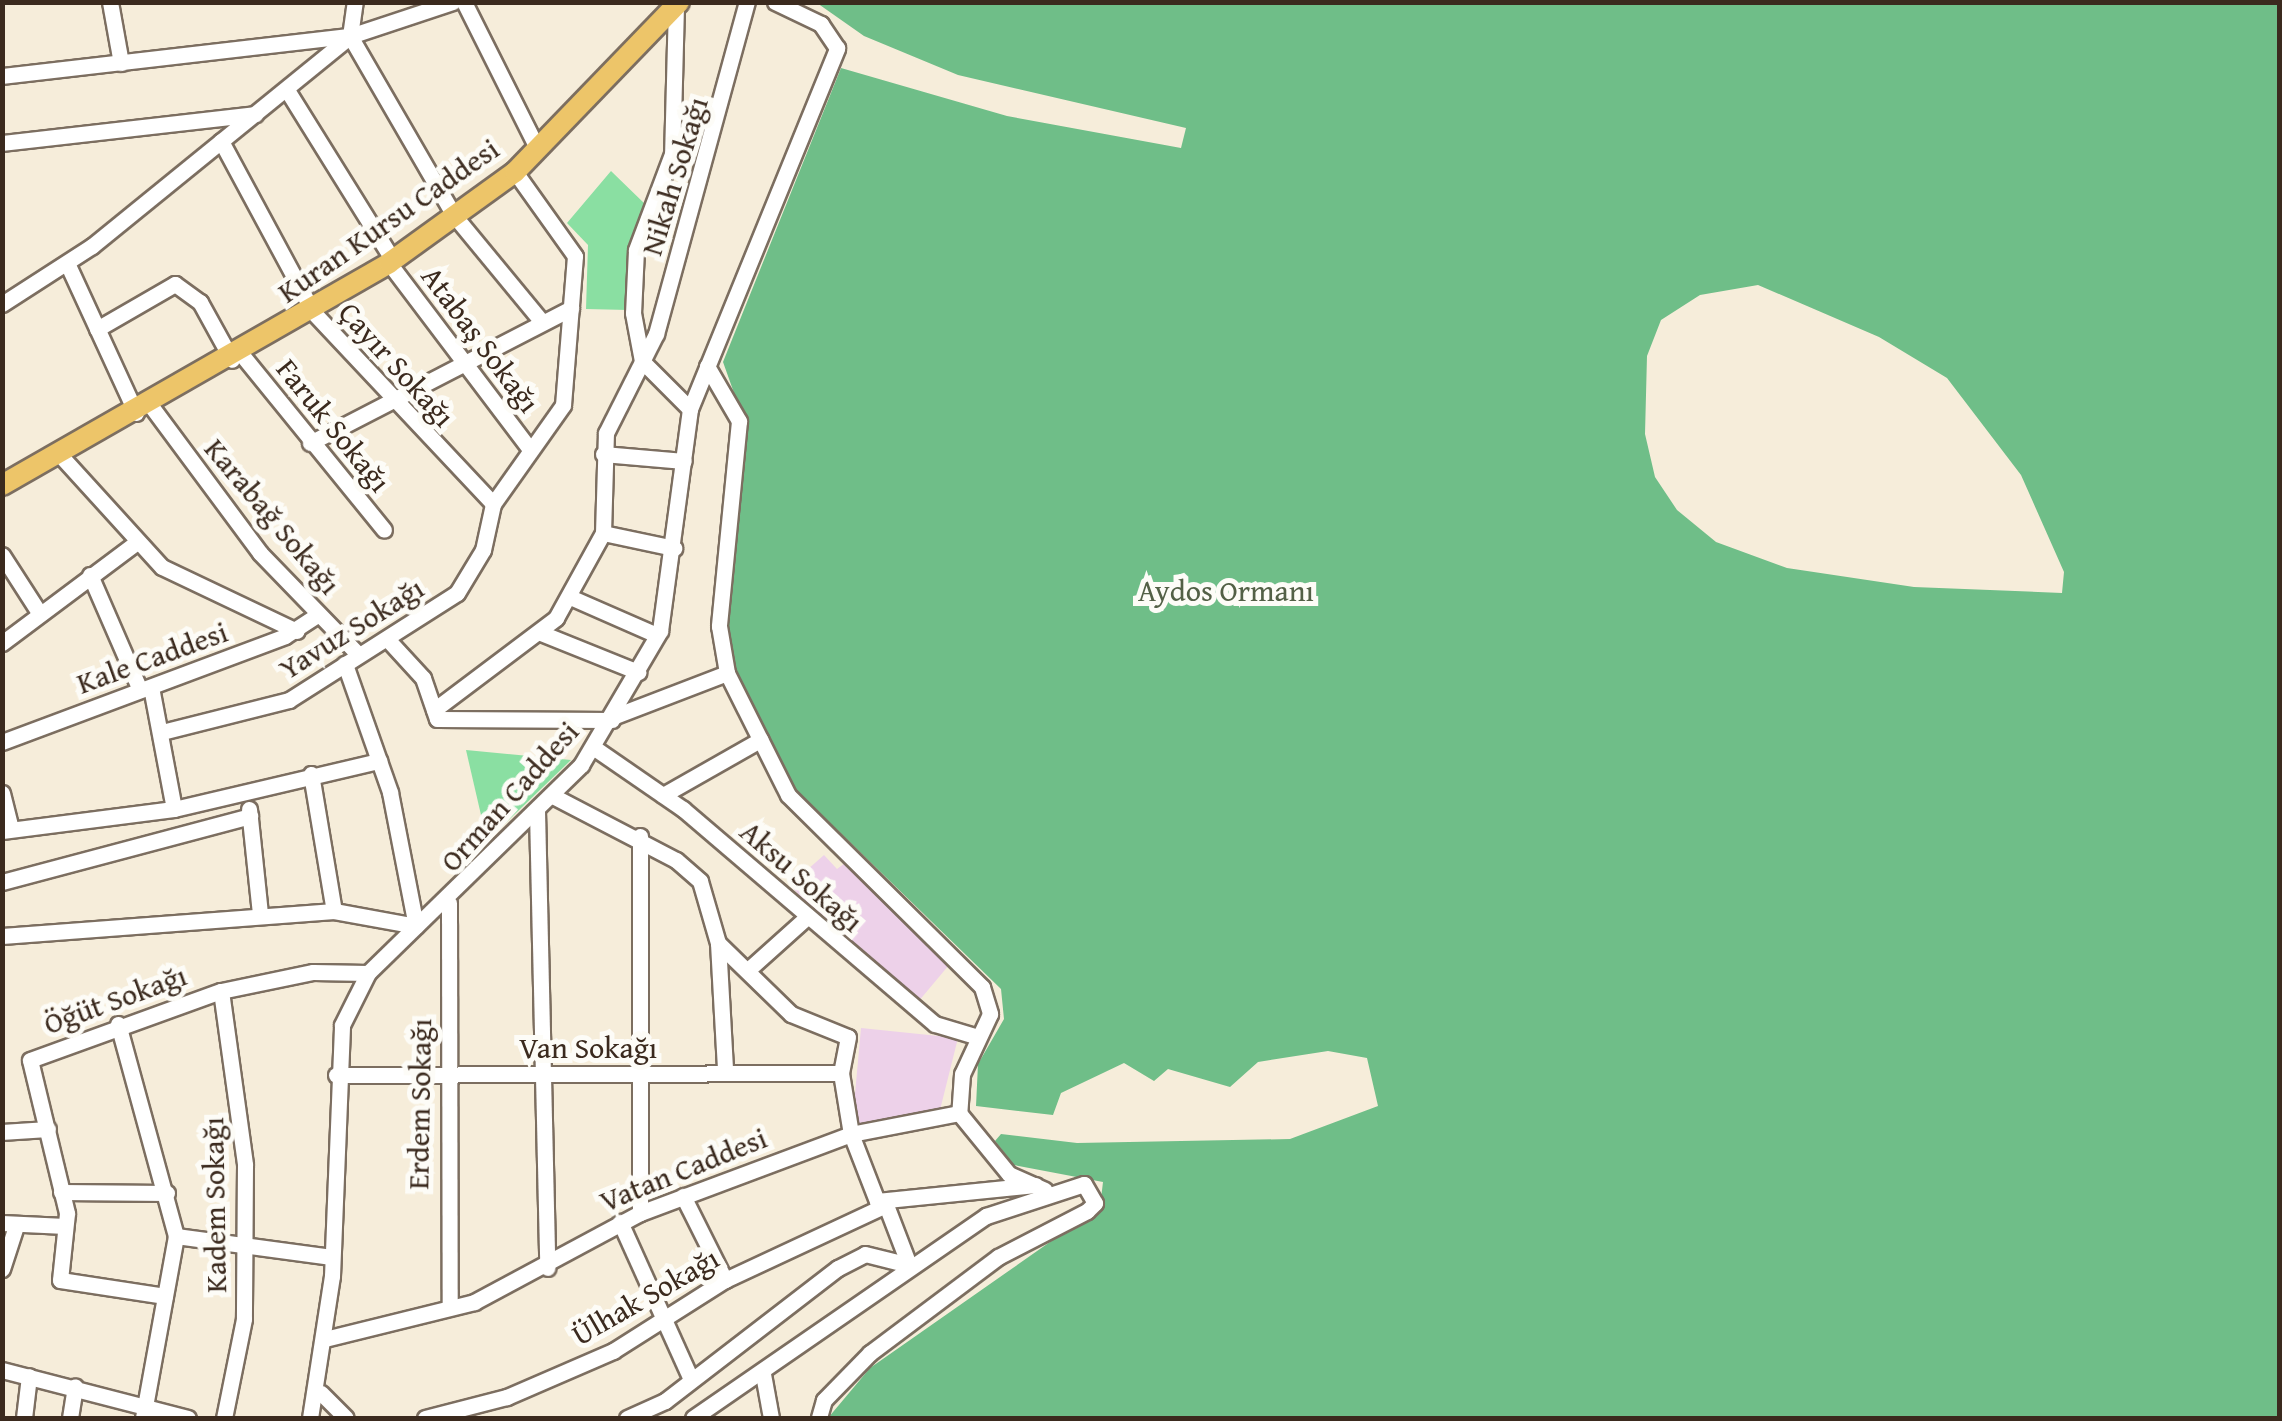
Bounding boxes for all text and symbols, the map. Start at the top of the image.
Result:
street label: Nikah Sokağı [633,93,715,259]
street label: Kuran Kursu Caddesi [270,130,506,310]
street label: Atabaş Sokağı [414,259,548,419]
street label: Çayır Sokağı [332,294,462,434]
street label: Faruk Sokağı [269,351,399,499]
street label: Karabağ Sokağı [197,431,349,601]
street label: Yavuz Sokağı [272,569,430,687]
park label: Aydos Ormanı [1138,572,1314,608]
street label: Kale Caddesi [72,613,232,701]
street label: Orman Caddesi [432,713,586,879]
street label: Aksu Sokağı [733,813,871,939]
street label: Öğüt Sokağı [39,957,191,1041]
street label: Erdem Sokağı [400,1018,438,1190]
street label: Van Sokağı [519,1029,657,1065]
street label: Kadem Sokağı [194,1117,234,1293]
street label: Vatan Caddesi [594,1119,772,1219]
street label: Ülhak Sokağı [565,1239,725,1353]

